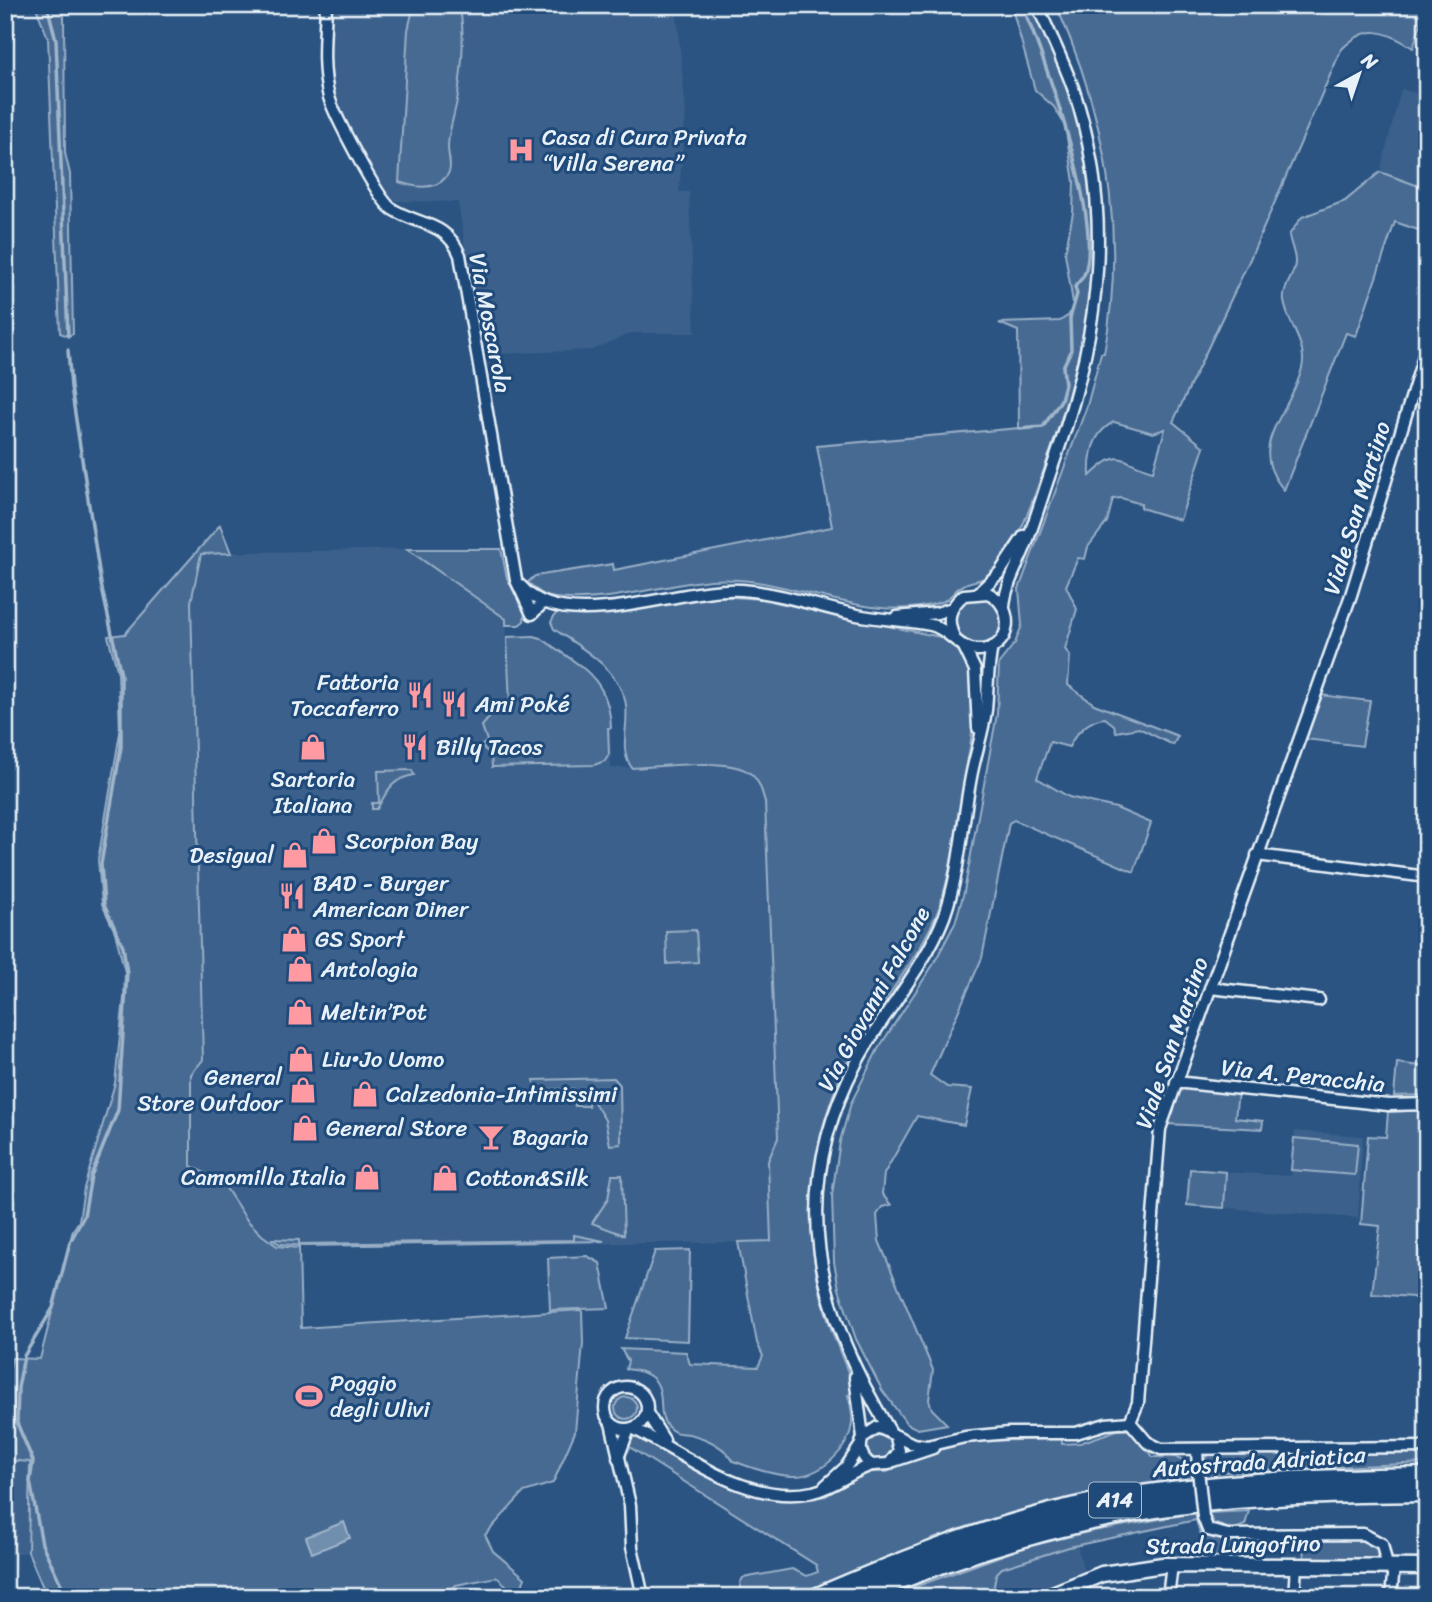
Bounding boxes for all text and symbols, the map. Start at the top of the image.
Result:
north arrow [1324,38,1394,108]
text: N [1353,44,1386,79]
place label: Casa di Cura Privata “Villa Serena” [542,117,747,184]
hospital icon: Casa di Cura Privata “Villa Serena” [506,135,536,165]
street label: Via Moscarola [456,250,524,397]
street label: Viale San Martino [1311,416,1403,600]
place label: Fattoria Toccaferro [290,662,399,729]
restaurant icon: Fattoria Toccaferro [405,680,435,710]
place label: Ami Poké [474,684,570,725]
restaurant icon: Ami Poké [439,689,469,719]
place label: Billy Tacos [436,727,543,768]
shop icon: Sartoria Italiana [298,732,328,762]
restaurant icon: Billy Tacos [400,732,430,762]
place label: Sartoria Italiana [271,759,355,826]
place label: Scorpion Bay [345,821,478,862]
shop icon: Scorpion Bay [309,826,339,856]
place label: Desigual [189,835,274,876]
shop icon: Desigual [280,840,310,870]
place label: BAD - Burger American Diner [312,863,470,930]
restaurant icon: BAD - Burger American Diner [277,881,307,911]
street label: Via Giovanni Falcone [806,899,942,1099]
place label: GS Sport [315,919,406,960]
shop icon: GS Sport [279,924,309,954]
place label: Antologia [320,949,418,990]
street label: Viale San Martino [1123,951,1221,1135]
shop icon: Antologia [285,954,315,984]
place label: Meltin’Pot [321,992,427,1033]
shop icon: Meltin’Pot [285,997,315,1027]
place label: Liu•Jo Uomo [322,1039,444,1080]
shop icon: Liu•Jo Uomo [286,1044,316,1074]
street label: Via A. Peracchia [1219,1047,1387,1105]
place label: General Store Outdoor [137,1057,284,1124]
place label: Calzedonia-Intimissimi [386,1074,618,1115]
shop icon: General Store Outdoor [288,1075,318,1105]
shop icon: Calzedonia-Intimissimi [350,1079,380,1109]
place label: General Store [326,1108,467,1149]
shop icon: General Store [290,1113,320,1143]
place label: Bagaria [512,1117,589,1158]
bar icon: Bagaria [476,1122,506,1152]
place label: Camomilla Italia [181,1157,346,1198]
place label: Cotton&Silk [466,1158,589,1199]
shop icon: Camomilla Italia [352,1162,382,1192]
shop icon: Cotton&Silk [430,1163,460,1193]
place label: Poggio degli Ulivi [330,1363,430,1430]
sports icon: Poggio degli Ulivi [294,1381,324,1411]
street label: Autostrada Adriatica [1150,1434,1367,1490]
road number: A14 [1089,1482,1141,1518]
street label: Strada Lungofino [1145,1523,1321,1567]

